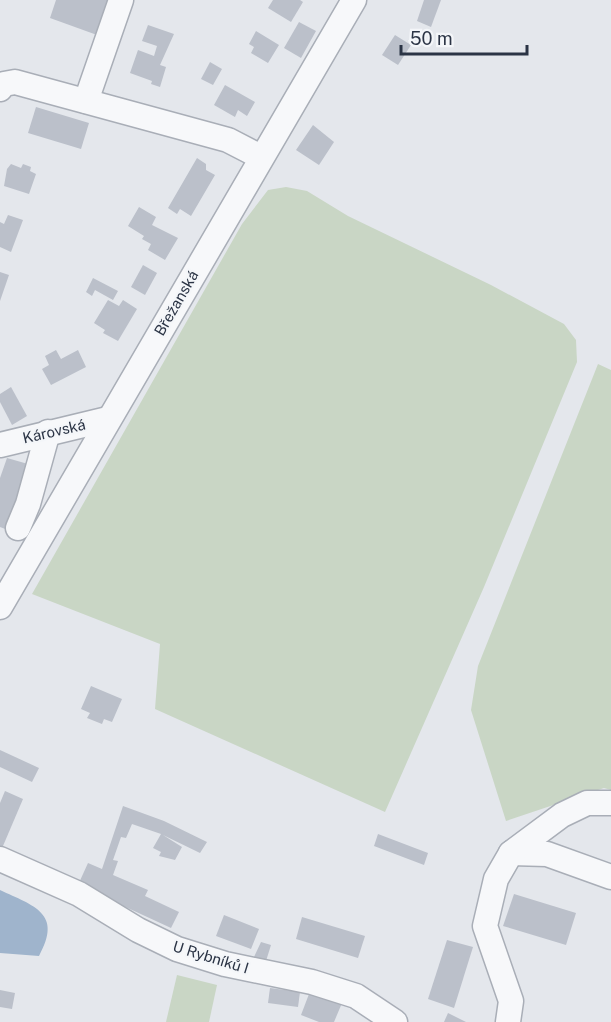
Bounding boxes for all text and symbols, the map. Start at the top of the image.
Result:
scale bar [401,18,527,56]
text: 50 m [410,28,453,49]
street label: Břežanská [151,267,201,339]
street label: Károvská [21,416,87,446]
street label: U Rybníků I [171,937,251,977]

